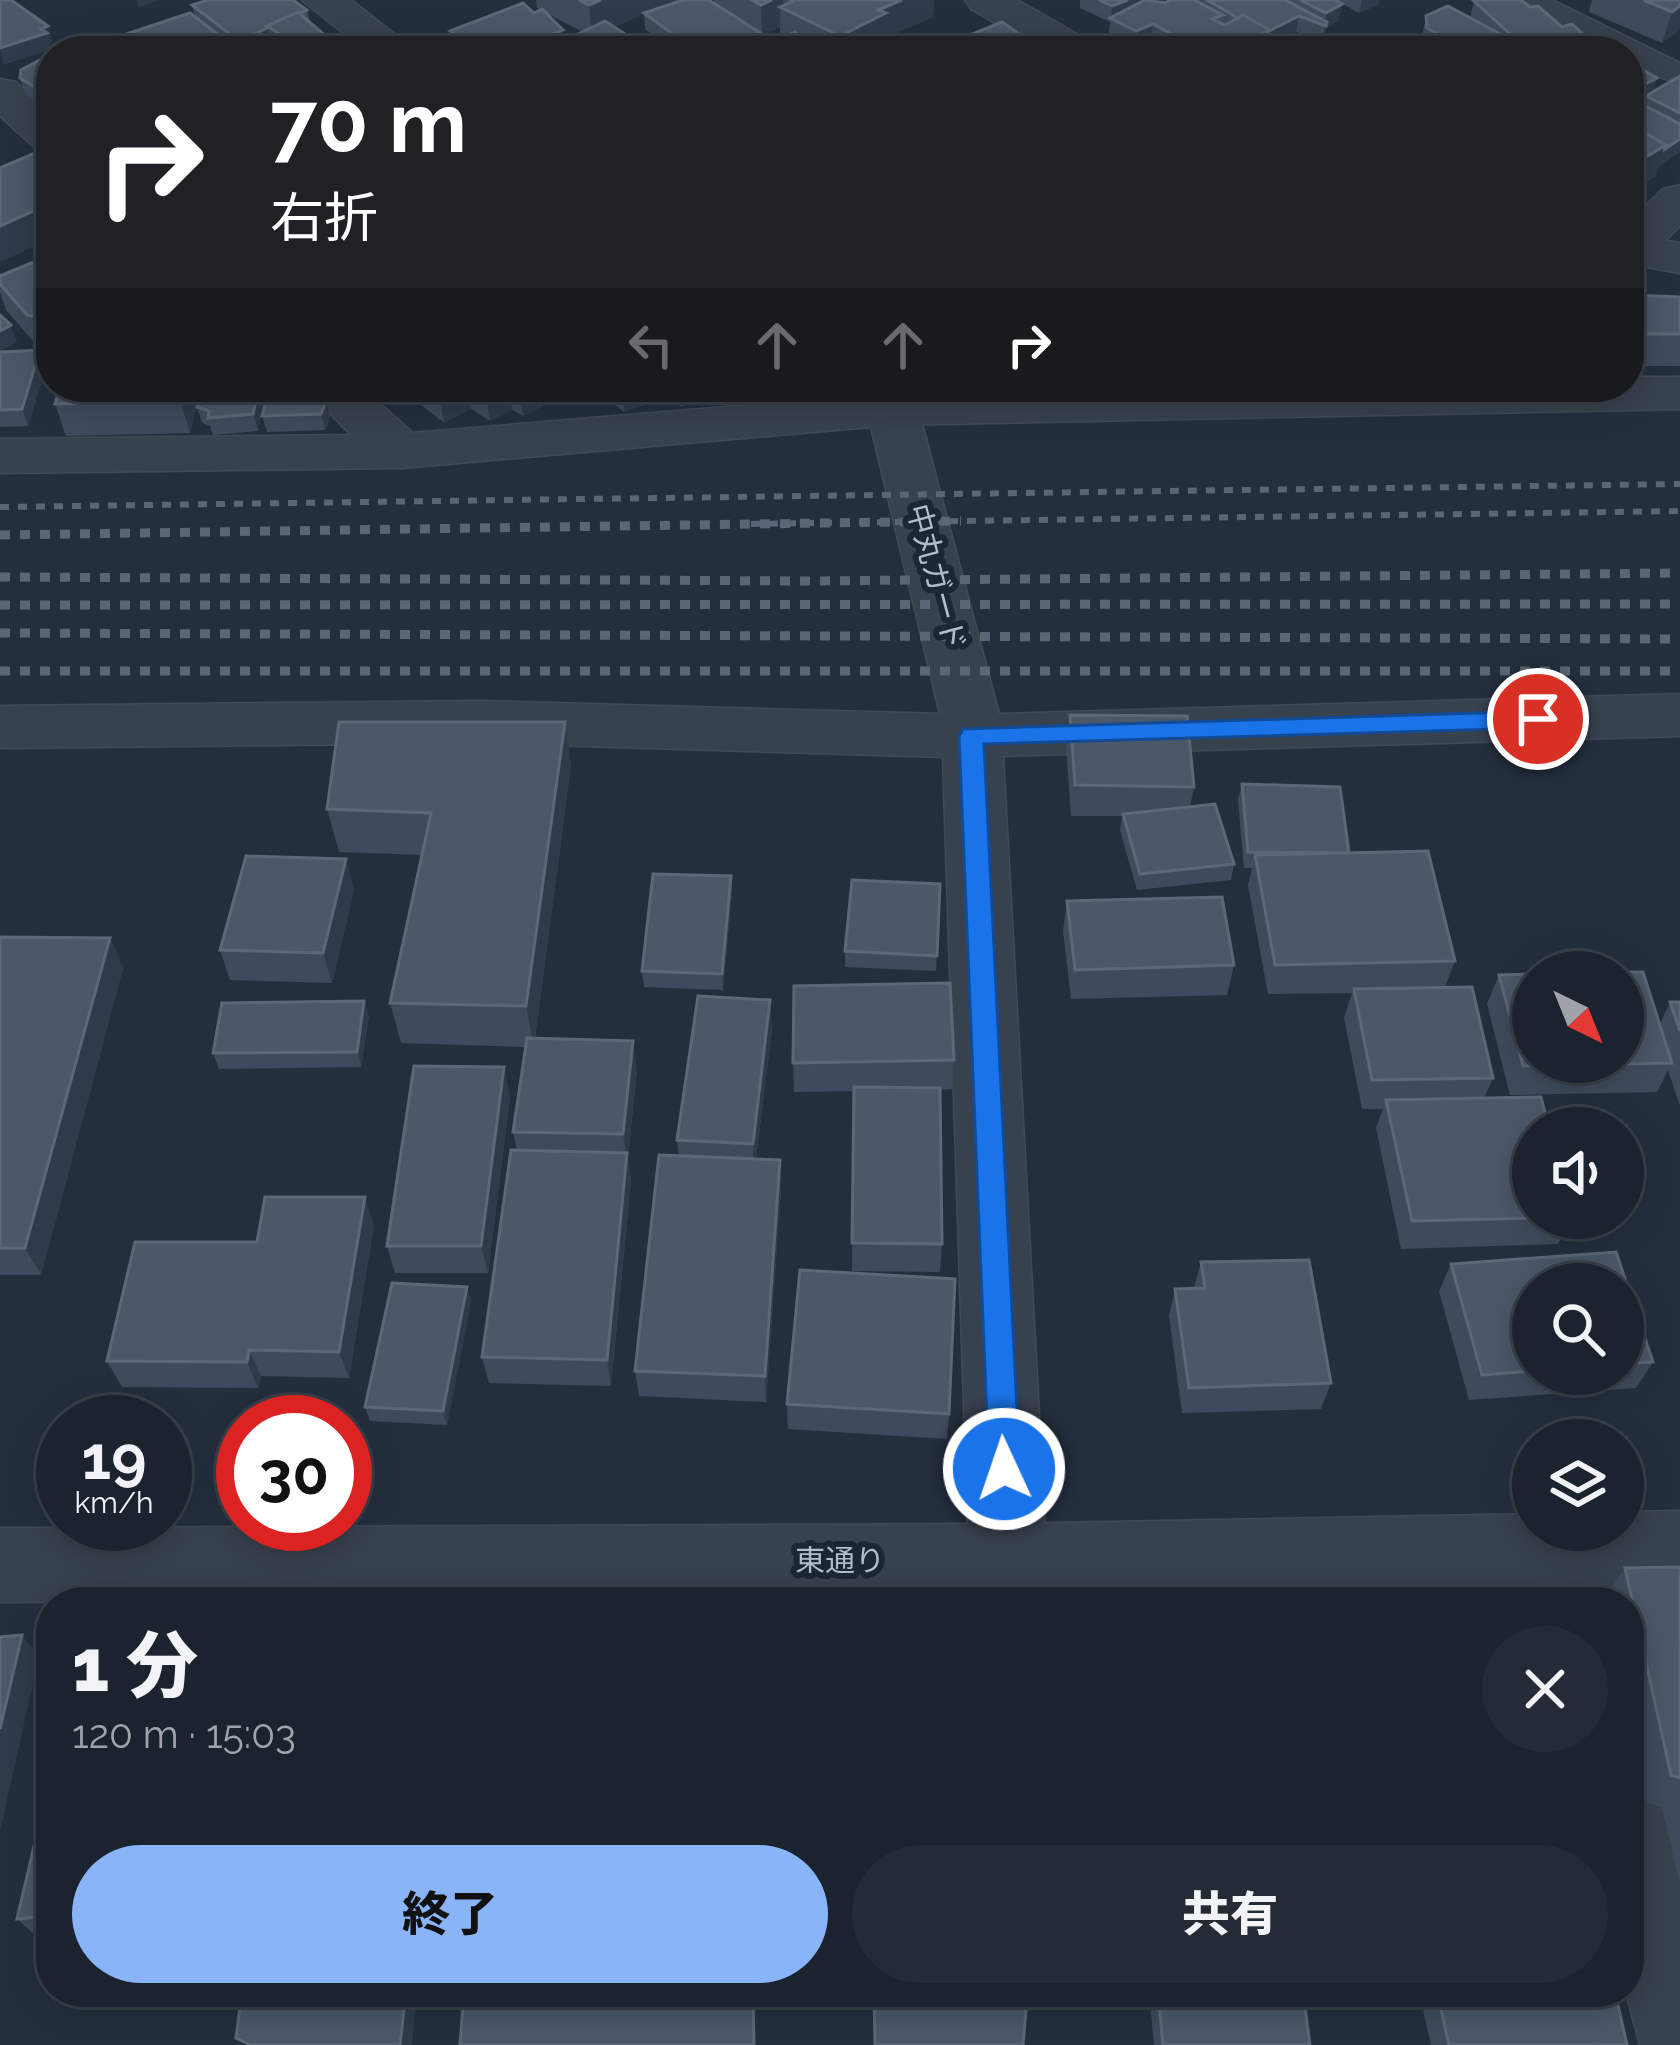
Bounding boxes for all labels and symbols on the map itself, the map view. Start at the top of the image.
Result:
street label: 中丸ガード [900,500,973,654]
pin [1487,668,1589,770]
north arrow [1512,951,1644,1083]
speed limit sign: 30 [216,1395,372,1551]
position arrow [941,1406,1067,1532]
street label: 東通り [795,1543,885,1578]

